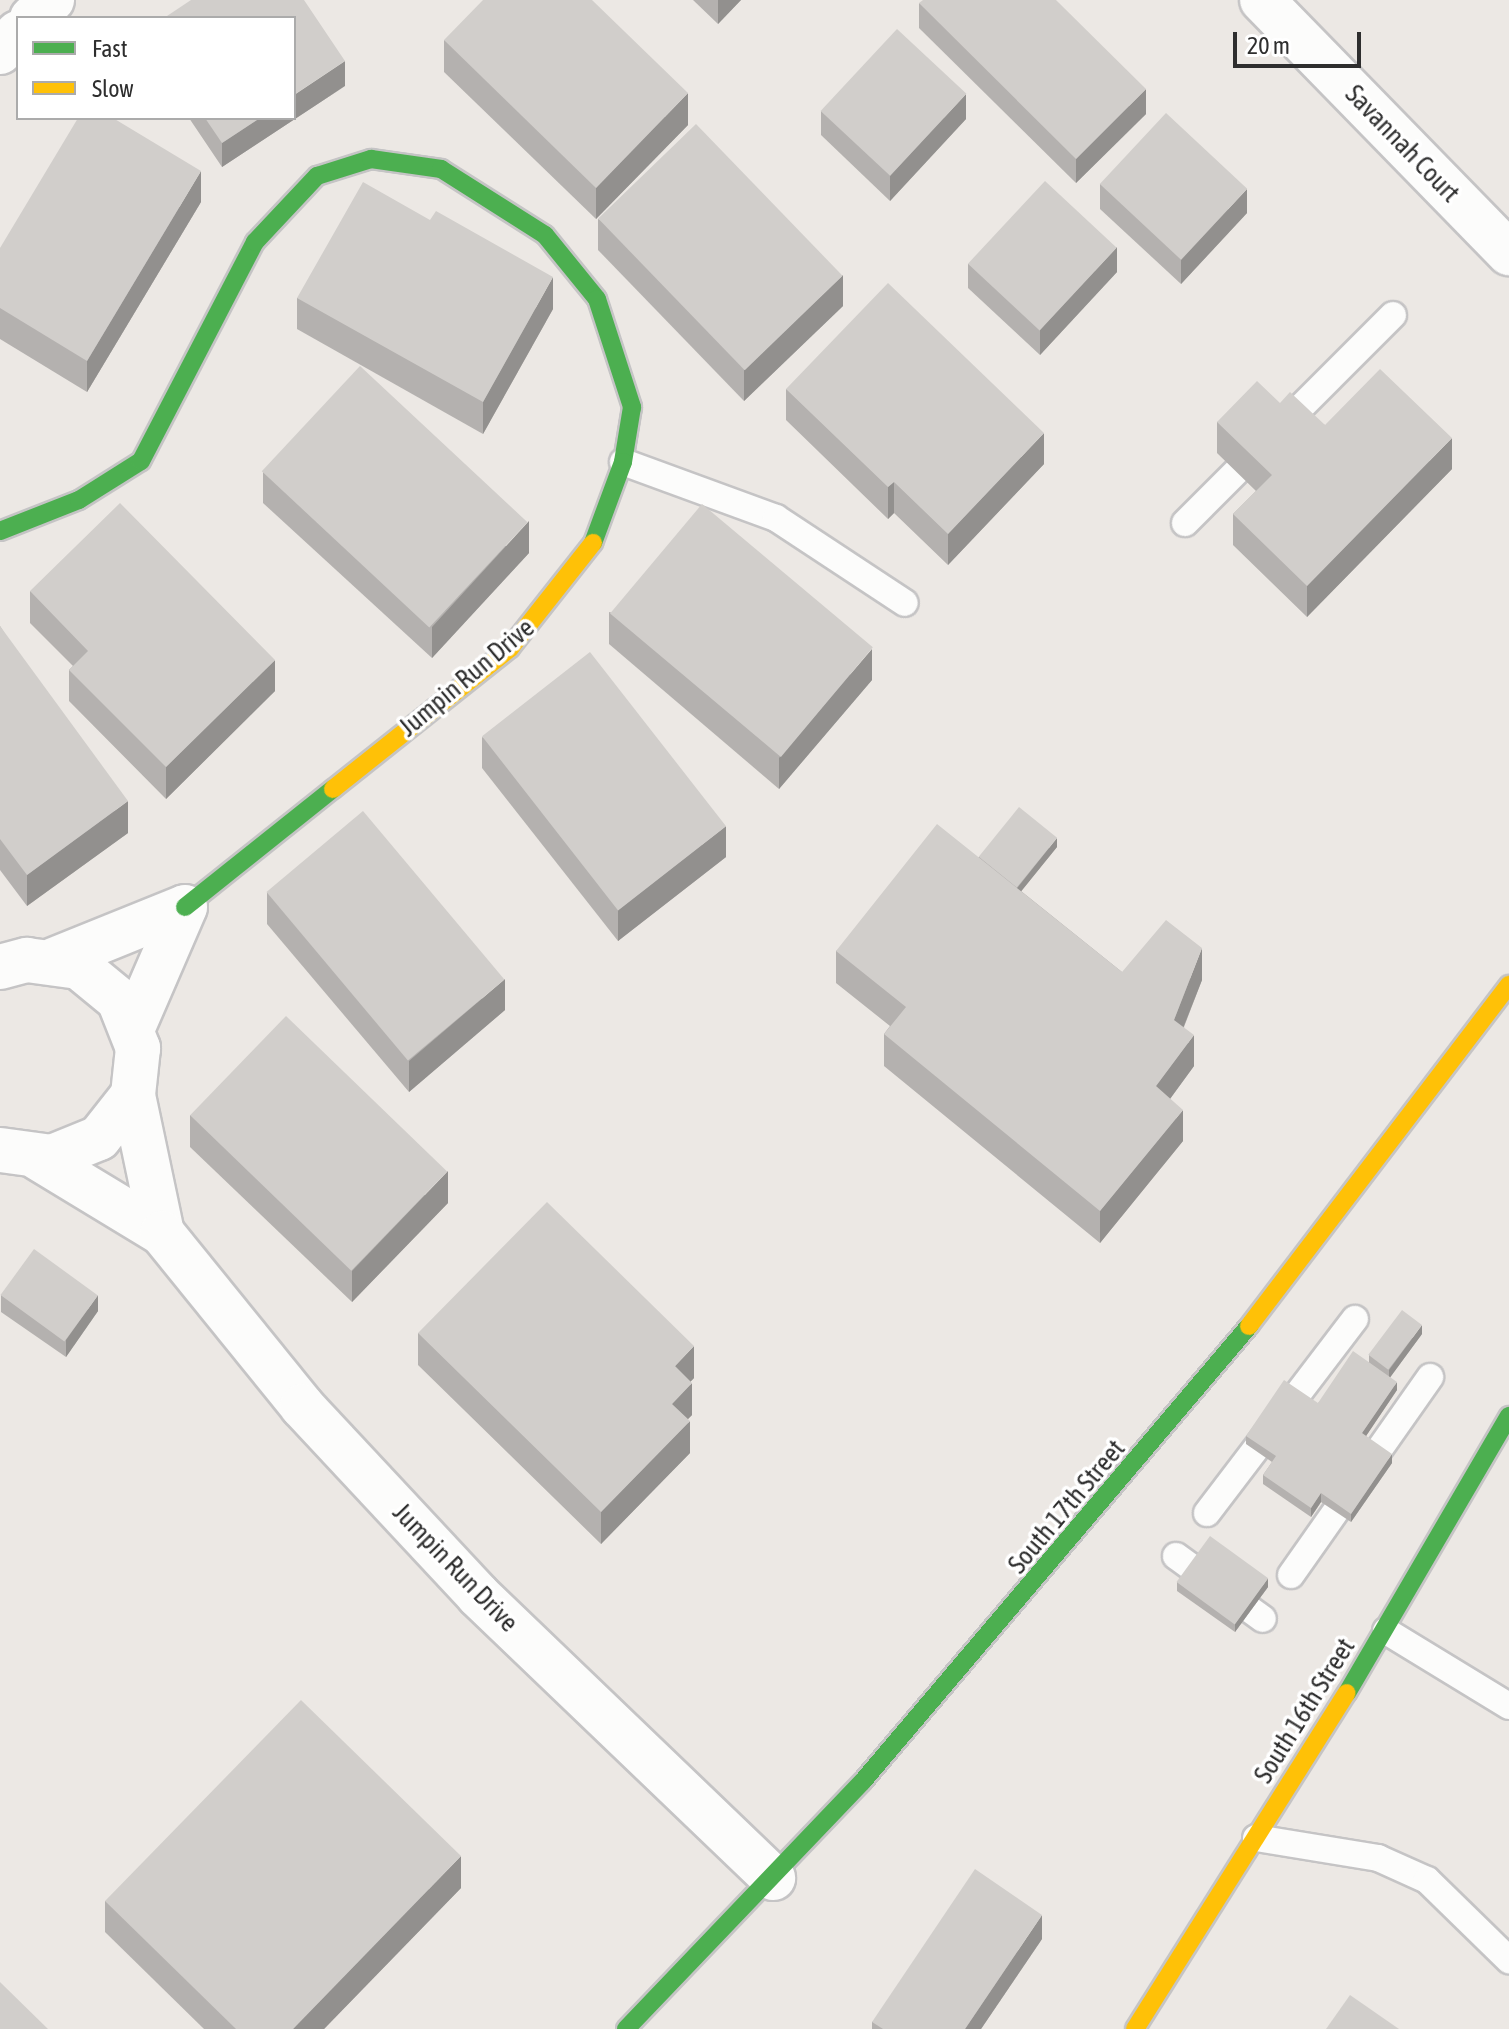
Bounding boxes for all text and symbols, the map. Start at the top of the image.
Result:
legend [16,16,296,120]
scale bar [1237,16,1365,66]
text: 20 m [1247,32,1290,59]
text: Fast [92,35,128,62]
text: Slow [92,75,134,102]
street label: Savannah Court [1339,79,1465,209]
street label: Jumpin Run Drive [393,613,541,743]
street label: South 17th Street [1002,1434,1132,1580]
street label: Jumpin Run Drive [386,1497,524,1639]
street label: South 16th Street [1248,1633,1362,1789]

